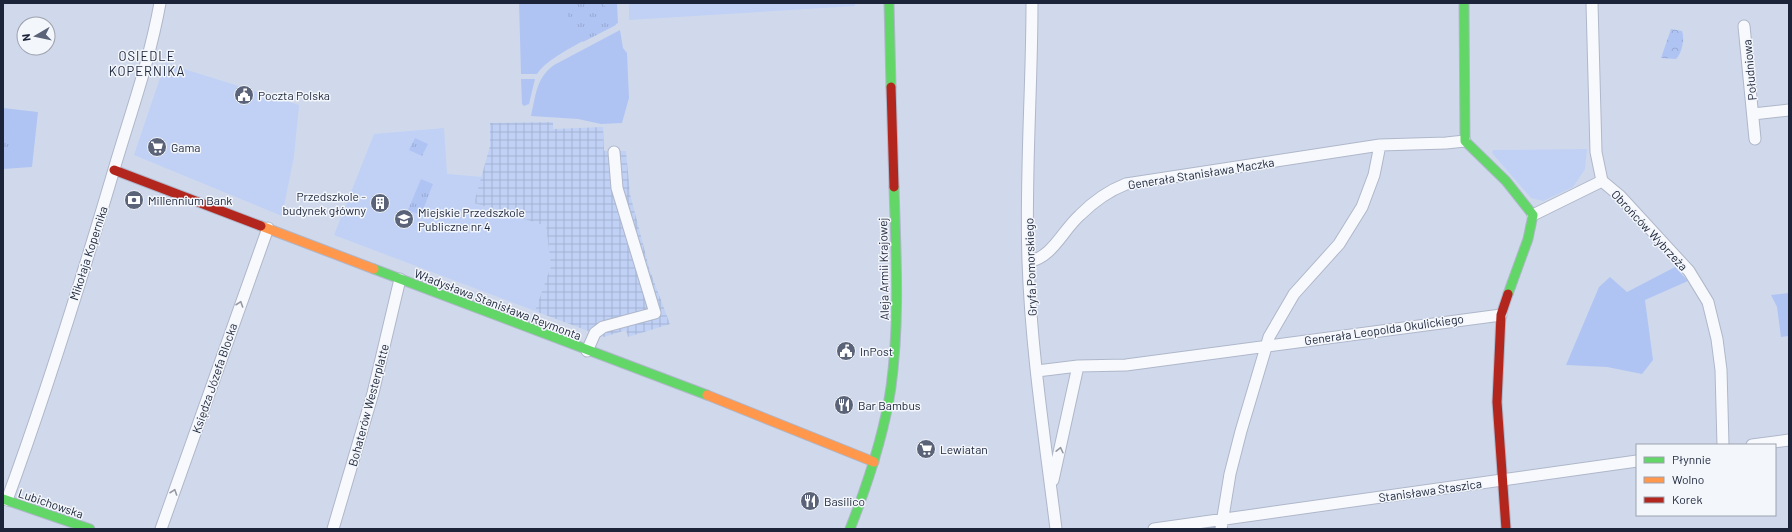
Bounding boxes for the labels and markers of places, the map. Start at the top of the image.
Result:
public building icon: Poczta Polska [233,84,255,106]
place label: Poczta Polska [258,88,330,102]
supermarket icon: Gama [146,136,168,158]
place label: Gama [171,140,200,154]
bank icon: Millennium Bank [123,189,145,211]
place label: Przedszkole - budynek główny [282,189,366,217]
building icon: Przedszkole - budynek główny [369,192,391,214]
place label: Millennium Bank [148,193,232,207]
place label: Miejskie Przedszkole Publiczne nr 4 [418,205,525,233]
school or university icon: Miejskie Przedszkole Publiczne nr 4 [393,208,415,230]
public building icon: InPost [835,340,857,362]
place label: InPost [860,344,893,358]
restaurant icon: Bar Bambus [833,394,855,416]
place label: Bar Bambus [858,398,921,412]
supermarket icon: Lewiatan [915,438,937,460]
place label: Lewiatan [940,442,988,456]
restaurant icon: Basilico [799,490,821,512]
place label: Basilico [824,494,865,508]

